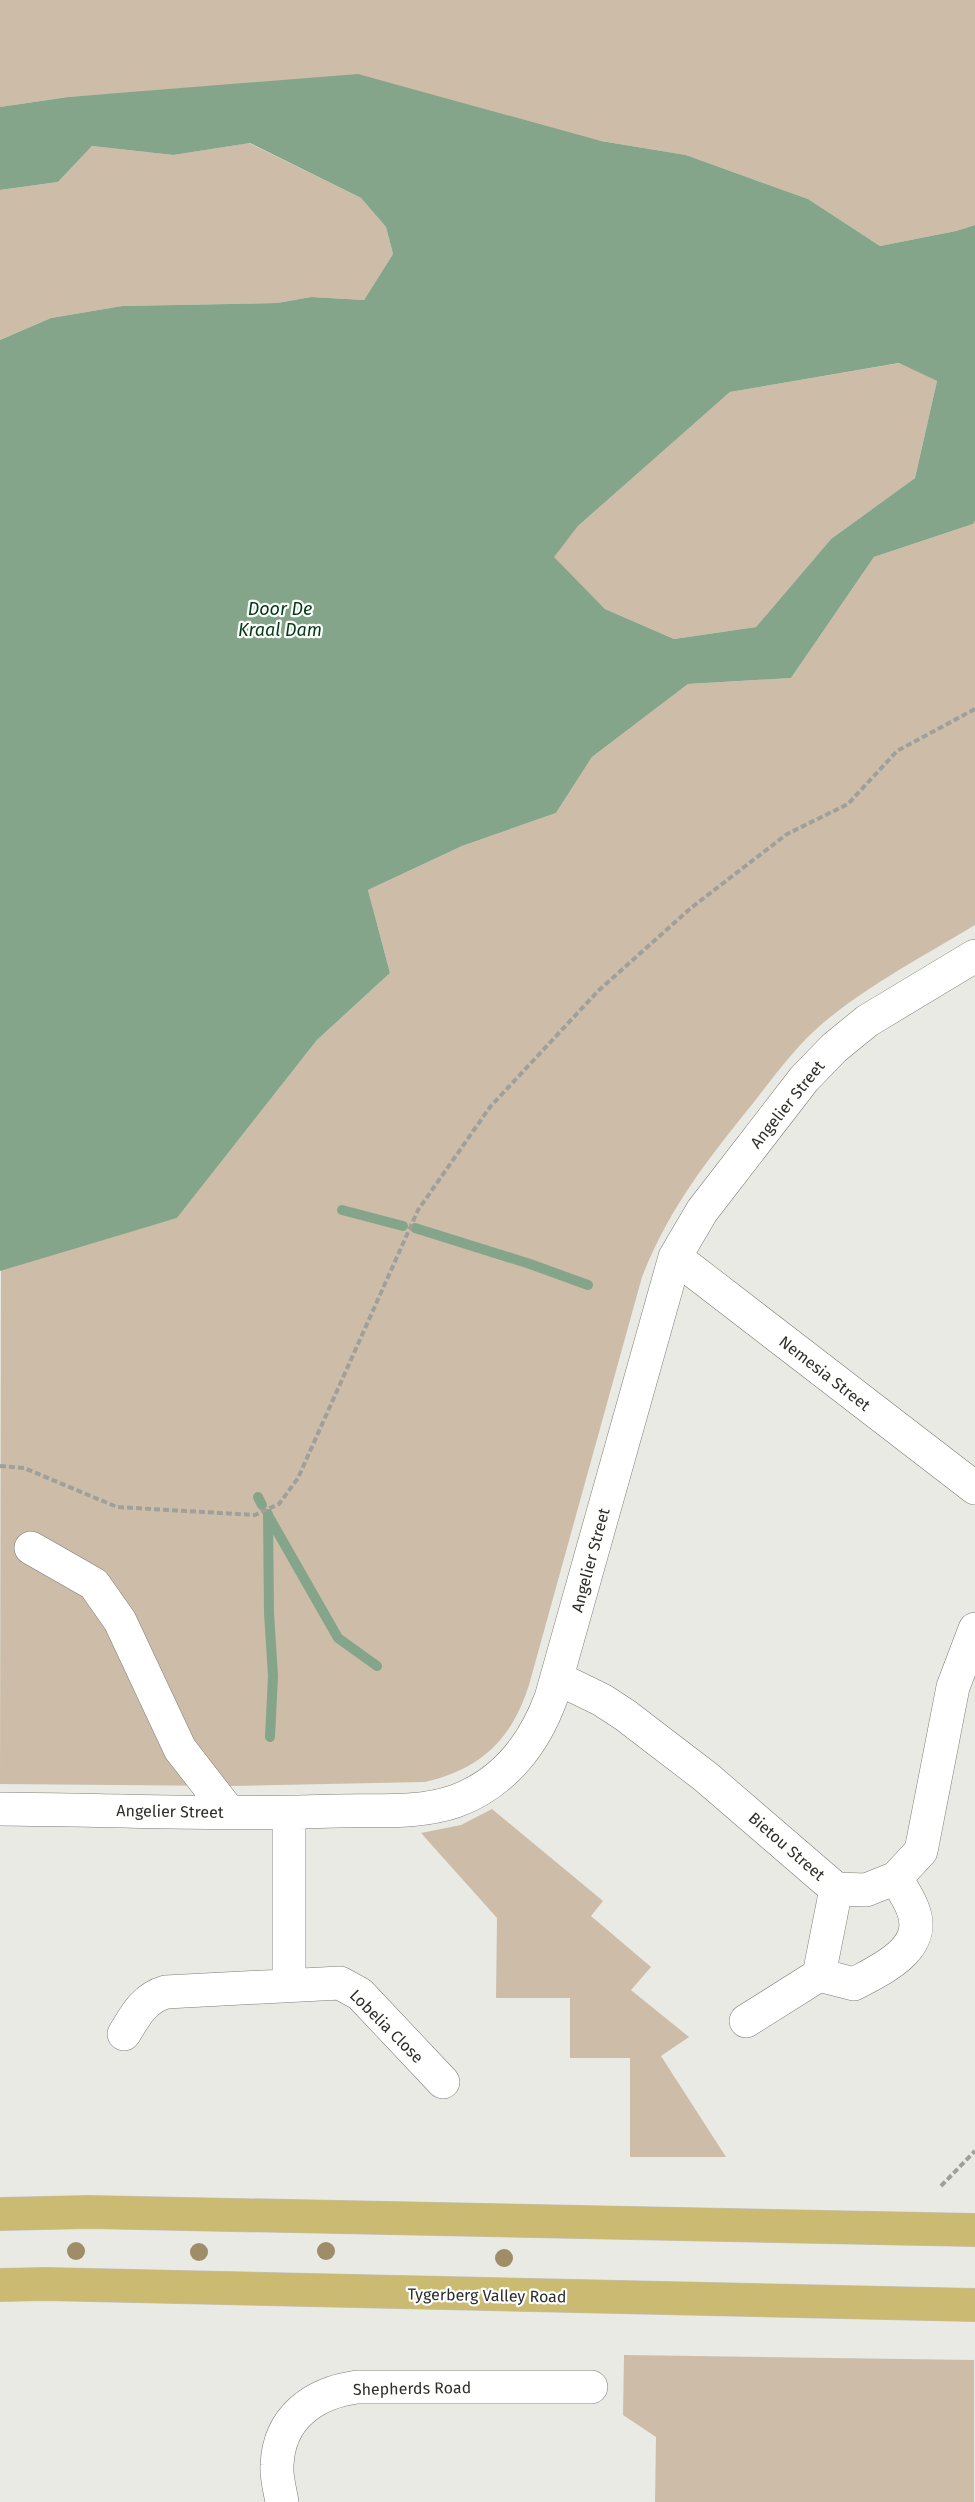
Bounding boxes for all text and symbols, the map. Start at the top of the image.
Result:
water label: Door De Kraal Dam [238,598,322,641]
street label: Angelier Street [746,1057,829,1152]
street label: Nemesia Street [775,1332,874,1415]
street label: Angelier Street [567,1506,614,1614]
street label: Angelier Street [116,1801,224,1822]
street label: Bietou Street [745,1808,829,1885]
street label: Lobelia Close [346,1986,427,2067]
street label: Tygerberg Valley Road [407,2285,567,2306]
street label: Shepherds Road [353,2378,471,2399]

